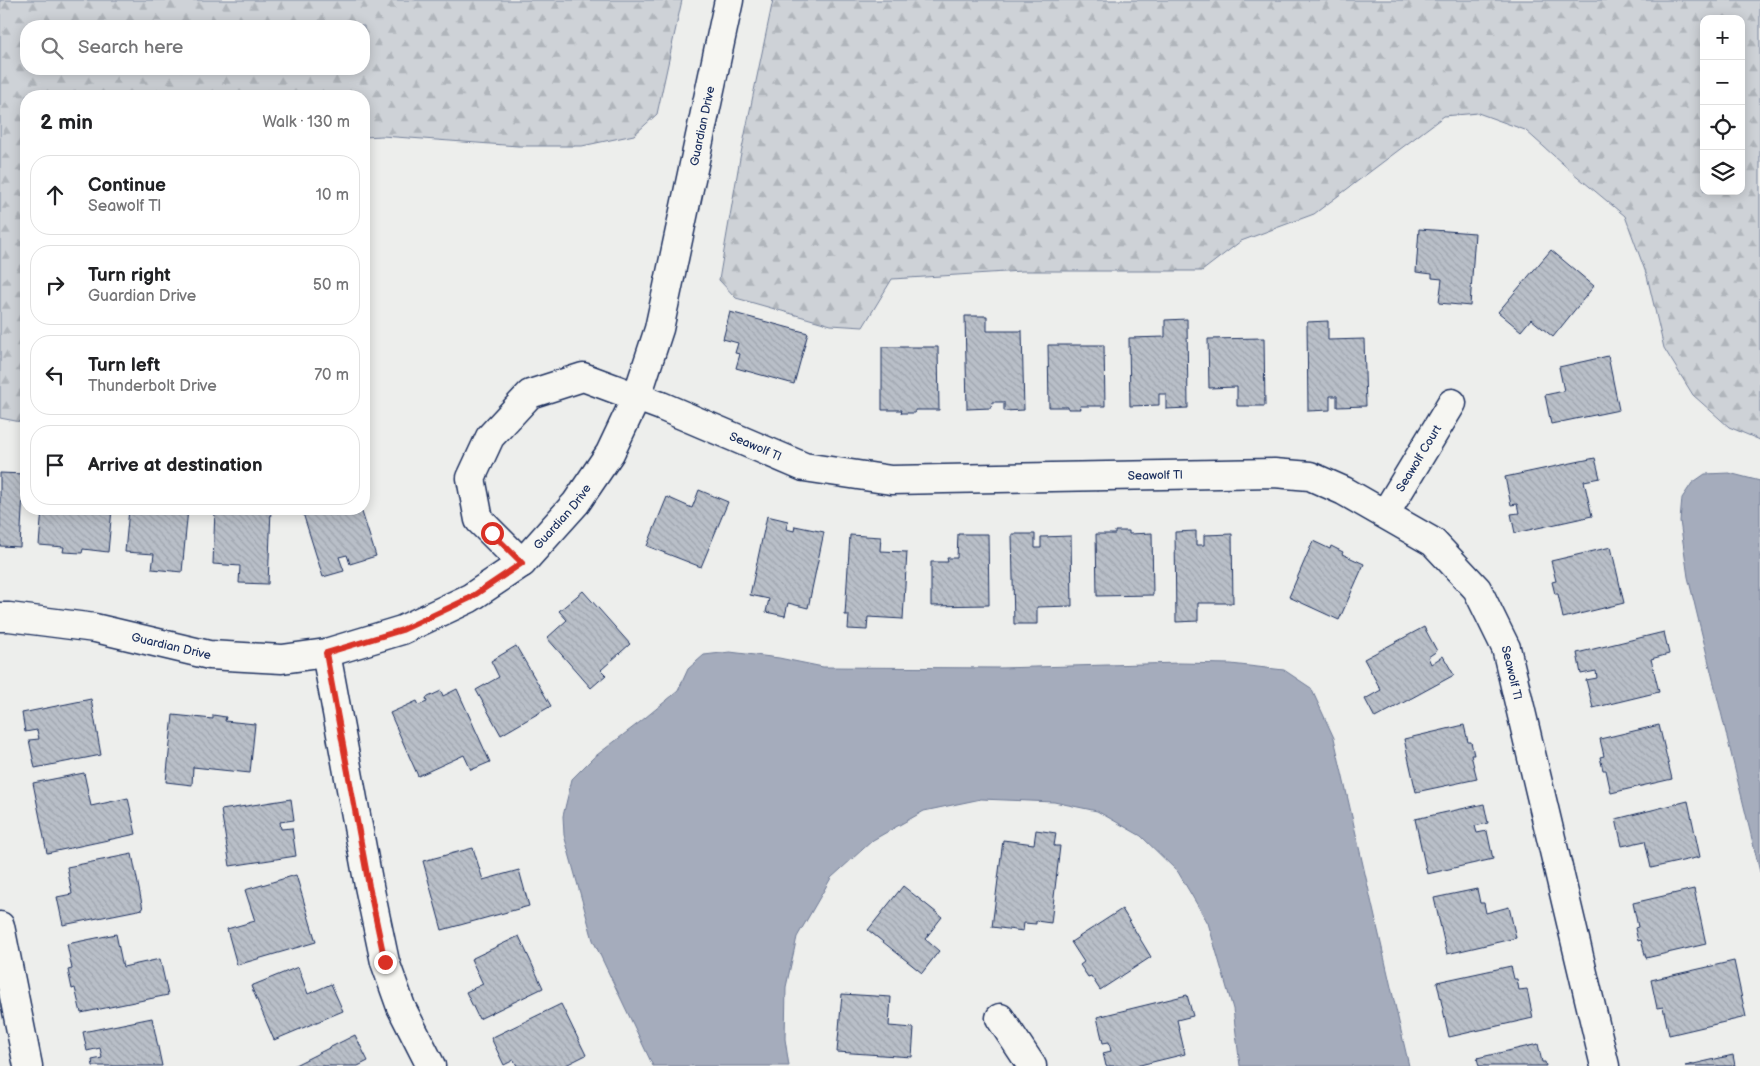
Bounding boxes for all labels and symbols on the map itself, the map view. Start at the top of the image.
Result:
street label: Guardian Drive [687,85,718,167]
street label: Seawolf Court [1393,422,1445,495]
street label: Seawolf Tl [727,429,783,464]
street label: Seawolf Tl [1128,468,1183,484]
street label: Guardian Drive [531,481,595,553]
route start [481,522,504,545]
street label: Guardian Drive [130,630,212,663]
street label: Seawolf Tl [1498,644,1525,701]
route end [374,951,397,974]

